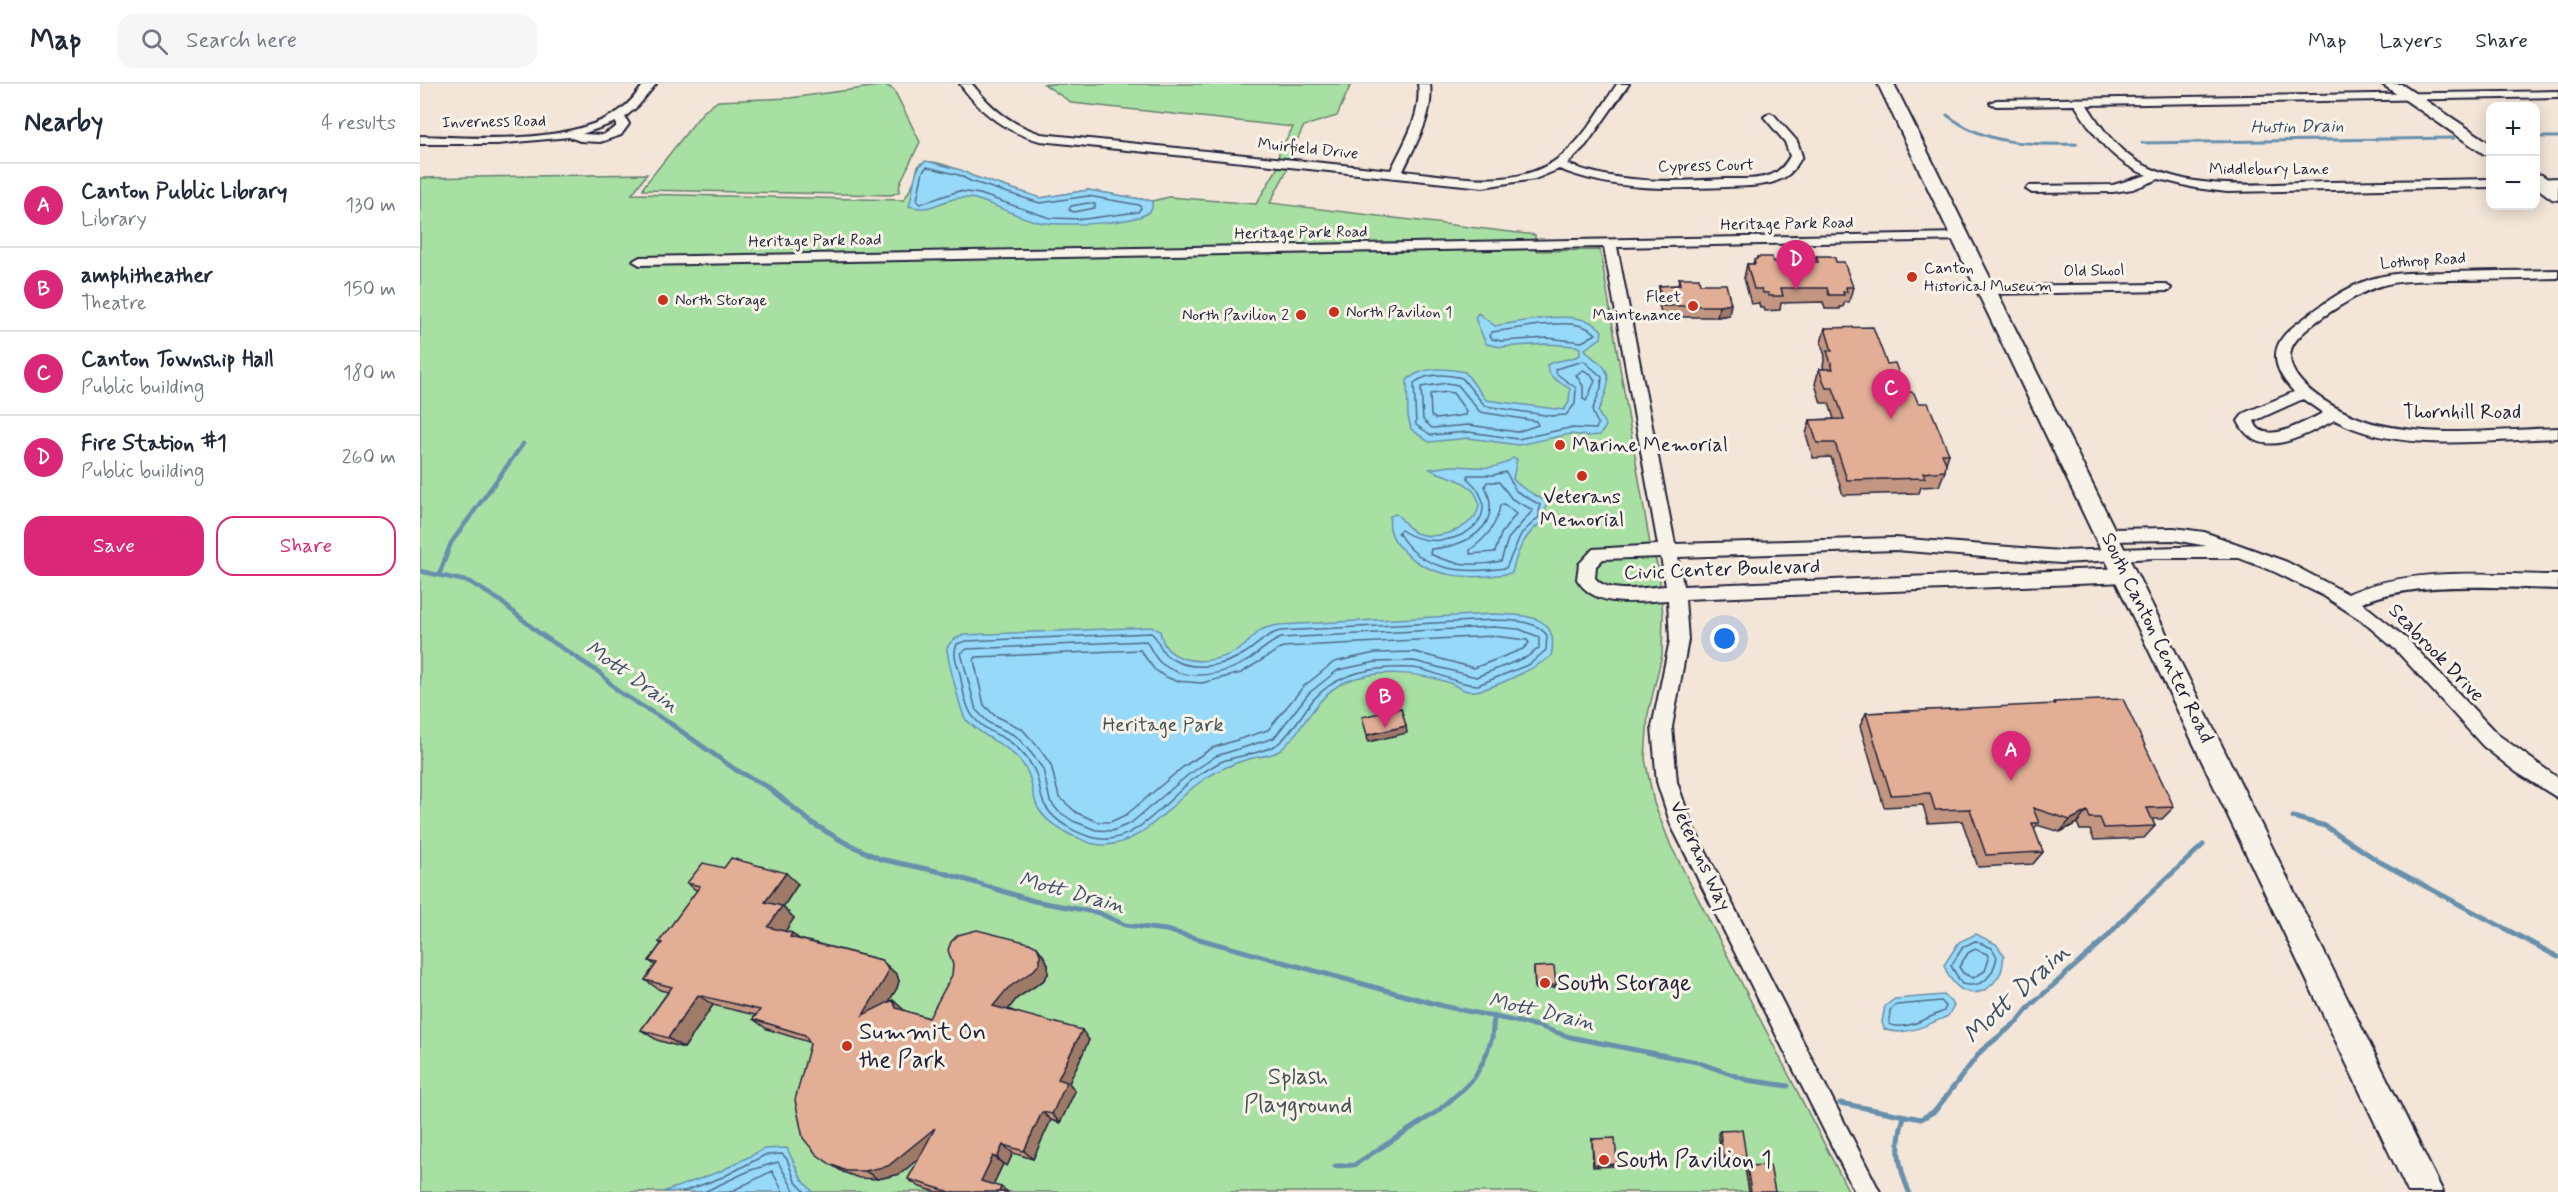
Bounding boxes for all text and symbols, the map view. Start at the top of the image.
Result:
search box [117,14,537,68]
text: Map [30,23,81,60]
icon: search [138,25,171,58]
text: Search here [186,27,297,55]
text: Map [2308,27,2346,55]
text: Layers [2379,27,2442,55]
text: Share [2475,27,2528,55]
map controls [2486,102,2540,210]
button: + [2486,102,2540,156]
text: Nearby [24,106,103,140]
text: 4 results [321,110,396,137]
street label: Inverness Road [442,111,546,133]
water label: Hustin Drain [2250,114,2344,140]
street label: Muirfield Drive [1257,133,1359,165]
street label: Cypress Court [1658,155,1755,177]
button: − [2486,156,2540,210]
street label: Middlebury Lane [2209,159,2329,180]
text: Canton Public Library [81,178,287,206]
text: A [37,192,50,219]
text: 130 m [345,192,396,219]
text: Library [81,206,147,233]
street label: Heritage Park Road [1720,212,1854,236]
street label: Heritage Park Road [1234,221,1368,245]
street label: Heritage Park Road [748,229,882,253]
pin: D [1776,240,1816,290]
street label: Lothrop Road [2380,248,2466,274]
place label: Canton Historical Museum [1924,258,2052,297]
street label: Old Shool [2063,260,2125,282]
text: amphitheather [81,262,213,290]
marker: Canton Historical Museum [1905,270,1919,284]
text: B [37,276,50,303]
text: 150 m [343,276,396,303]
place label: Fleet Maintenance [1593,287,1681,326]
text: Theatre [81,290,146,317]
place label: North Storage [675,290,767,311]
marker: North Storage [656,293,670,307]
marker: Fleet Maintenance [1686,299,1700,313]
place label: North Pavilion 1 [1346,302,1452,323]
place label: North Pavilion 2 [1182,305,1289,326]
marker: North Pavilion 1 [1327,305,1341,319]
marker: North Pavilion 2 [1294,308,1308,322]
text: Canton Township Hall [81,346,274,374]
text: C [36,360,51,387]
text: 180 m [343,360,396,387]
pin: C [1872,370,1910,419]
text: Public building [81,374,204,401]
street label: Thornhill Road [2403,399,2521,426]
text: Fire Station #1 [81,430,227,458]
place label: Marine Memorial [1572,432,1728,459]
marker: Marine Memorial [1553,438,1567,452]
text: D [37,444,50,471]
text: 260 m [342,444,396,471]
text: Public building [81,458,204,485]
marker: Veterans Memorial [1575,469,1589,483]
place label: Veterans Memorial [1540,484,1624,534]
button: Save [24,516,204,576]
button: Share [216,516,396,576]
street label: South Canton Center Road [2094,528,2220,748]
street label: Civic Center Boulevard [1623,553,1821,587]
street label: Seabrook Drive [2382,598,2490,708]
your location [1710,624,1739,653]
water label: Mott Drain [580,634,685,720]
pin: B [1366,678,1404,728]
park label: Heritage Park [1102,712,1224,739]
pin: A [1992,732,2030,781]
street label: Veterans Way [1663,797,1737,915]
water label: Mott Drain [1016,865,1129,921]
water label: Mott Drain [1956,935,2078,1052]
place label: South Storage [1557,968,1691,999]
marker: South Storage [1538,976,1552,990]
water label: Mott Drain [1486,986,1599,1038]
place label: Summit On the Park [859,1017,986,1076]
marker: Summit On the Park [840,1039,854,1053]
park label: Splash Playground [1244,1062,1352,1121]
place label: South Pavilion 1 [1616,1145,1772,1176]
marker: South Pavilion 1 [1597,1153,1611,1167]

